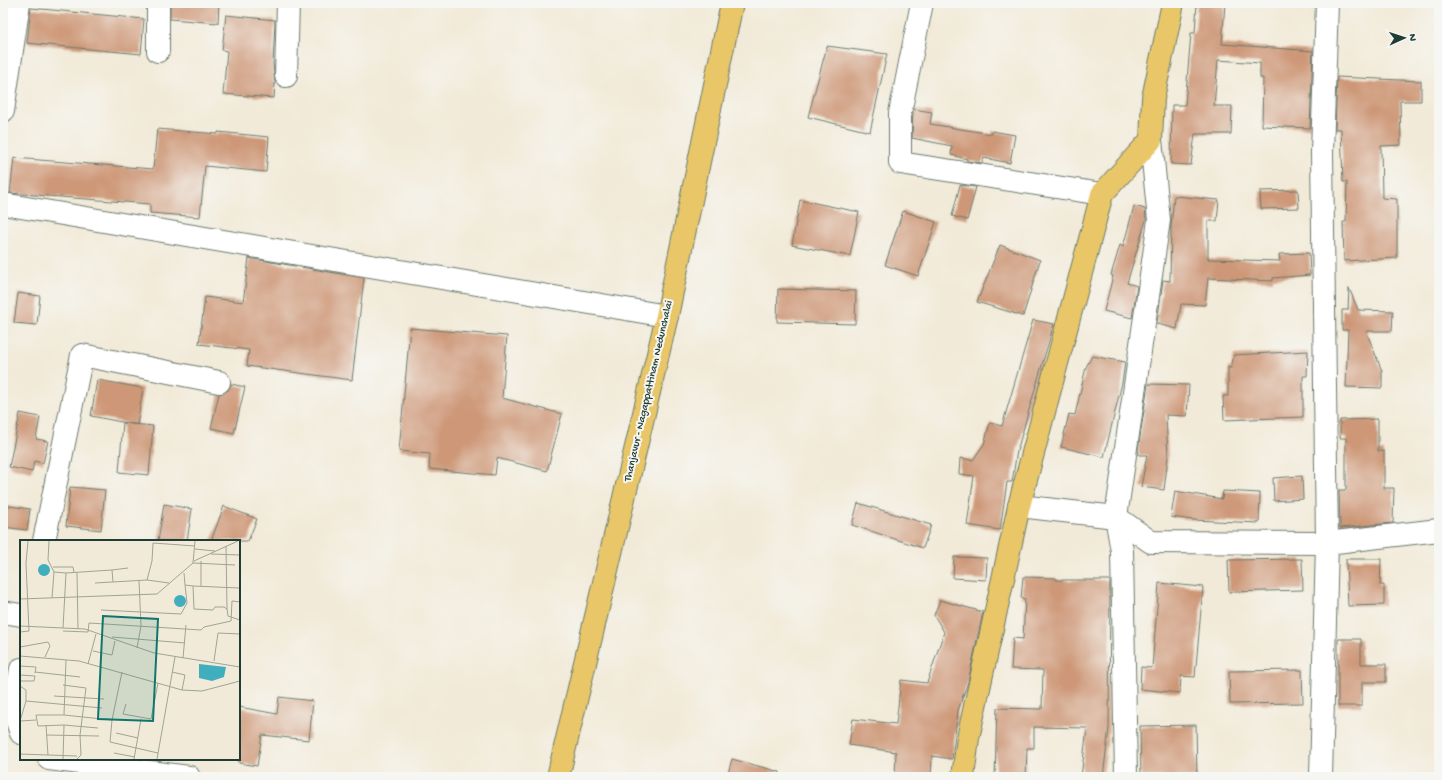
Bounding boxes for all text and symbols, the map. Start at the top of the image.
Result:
north arrow [1384,18,1424,58]
text: N [1406,34,1418,41]
street label: Thanjavur - Nagappattinam Nedunchalai [622,299,676,484]
inset map [20,540,240,760]

